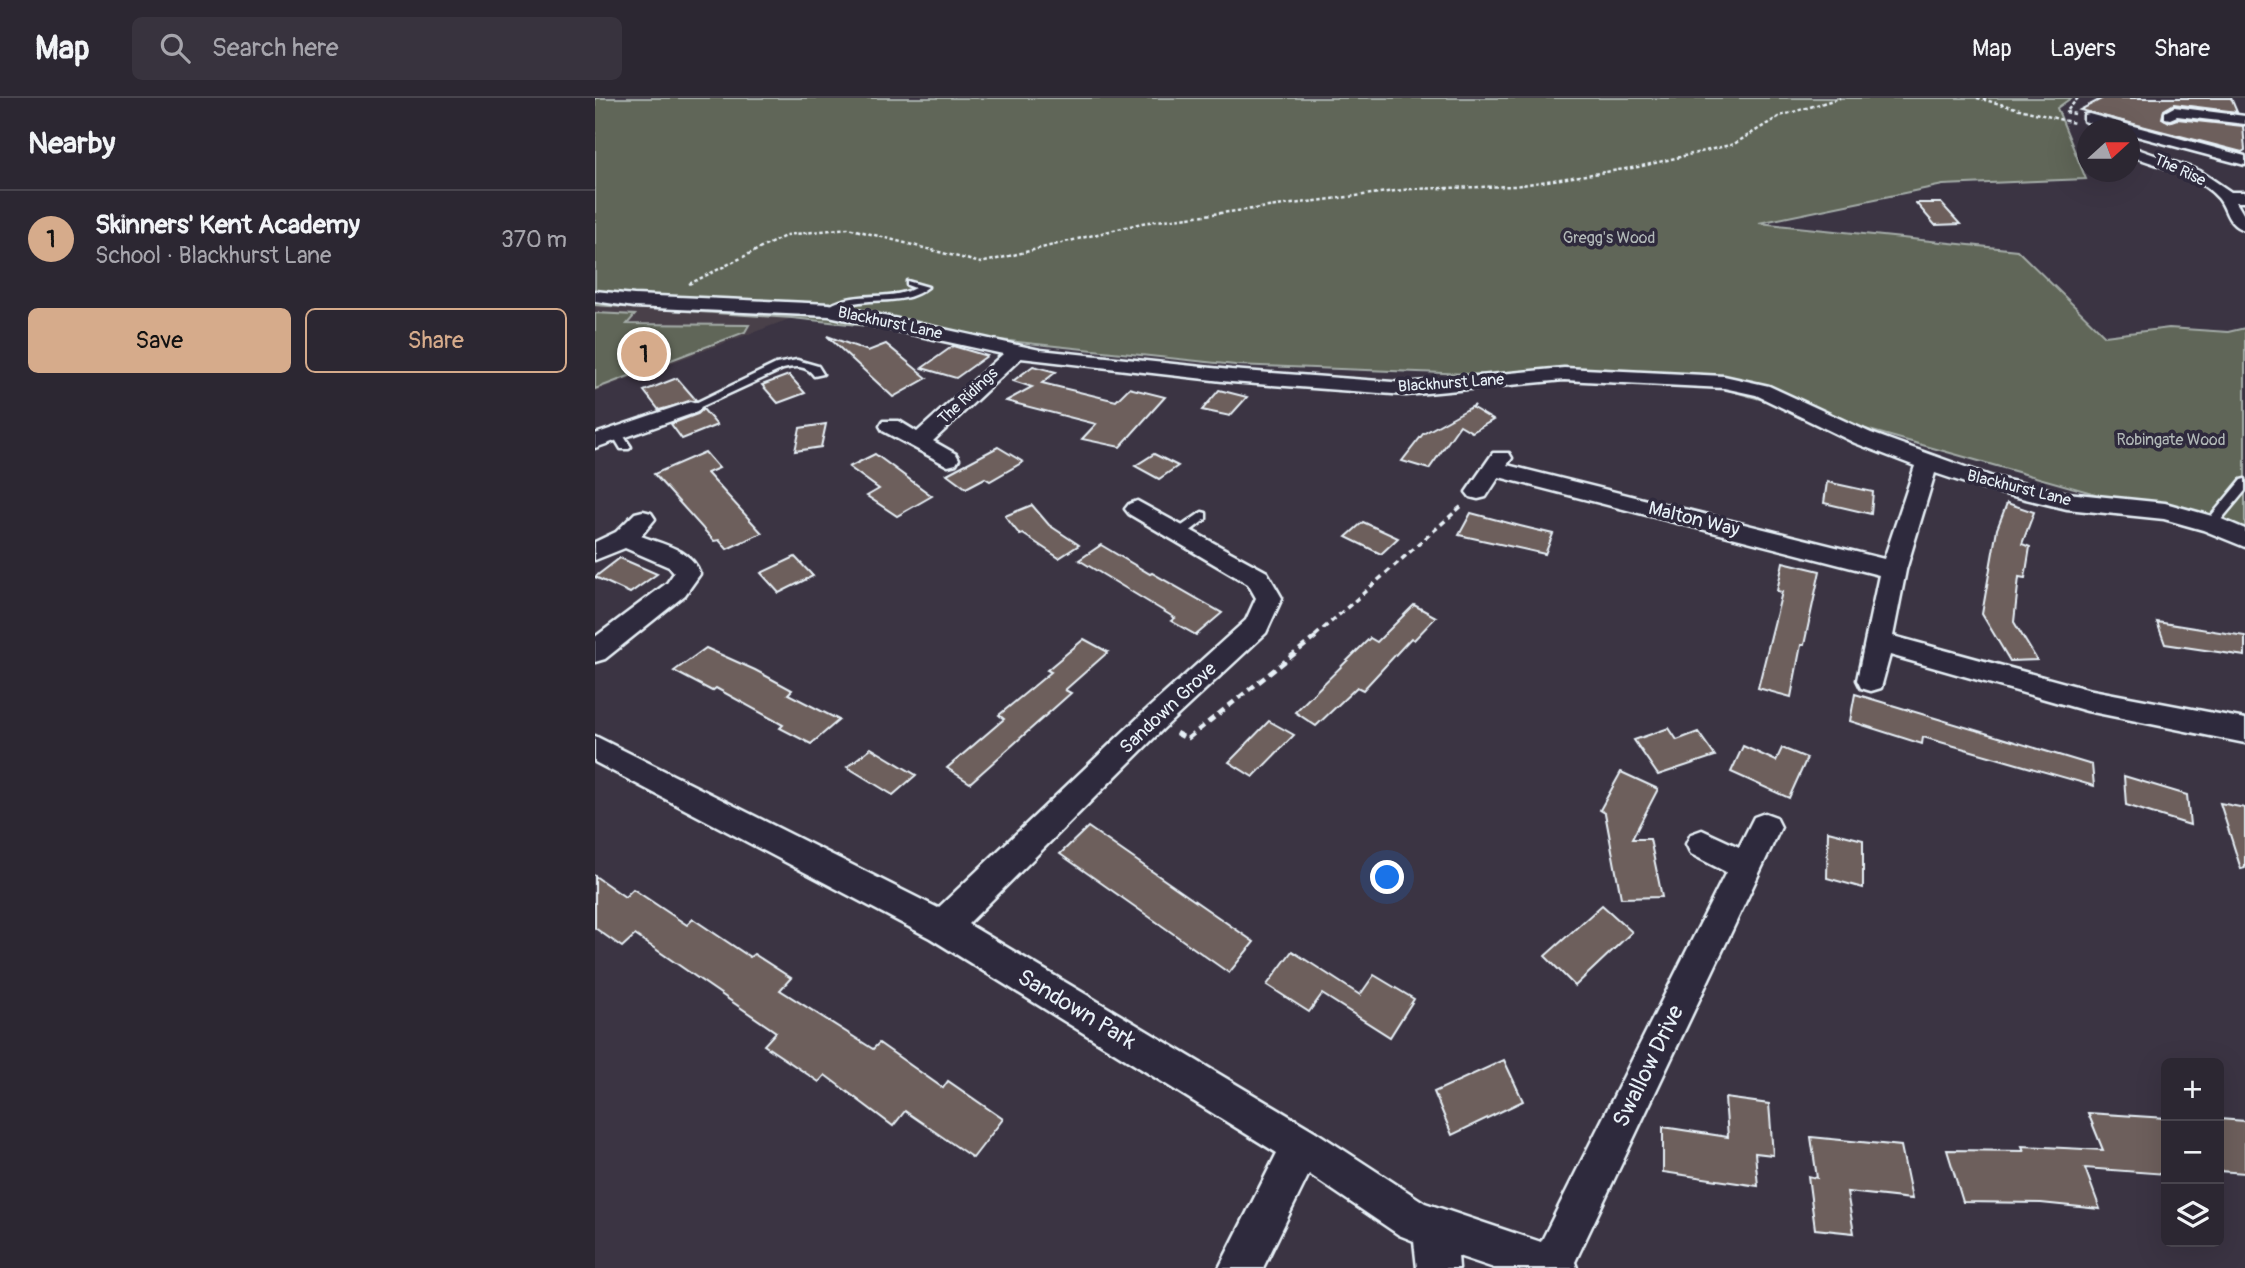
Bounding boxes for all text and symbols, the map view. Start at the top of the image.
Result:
search box [132,17,622,80]
text: Map [35,28,90,69]
icon: search [156,29,194,67]
text: Search here [212,32,339,64]
text: Map [1972,34,2012,63]
text: Layers [2050,34,2116,63]
text: Share [2154,34,2210,63]
north arrow [2077,119,2140,182]
text: Nearby [28,125,115,162]
street label: The Rise [2151,149,2209,191]
text: Skinners' Kent Academy [95,209,360,241]
text: 1 [47,225,56,254]
text: 370 m [501,225,567,254]
park label: Gregg's Wood [1563,228,1655,248]
text: School · Blackhurst Lane [95,241,331,270]
street label: Blackhurst Lane [836,302,944,344]
button: Save [28,308,291,373]
button: Share [305,308,567,373]
pin: 1 [621,328,667,380]
street label: The Ridings [934,363,1002,429]
street label: Blackhurst Lane [1397,369,1505,397]
park label: Robingate Wood [2117,430,2225,450]
street label: Blackhurst Lane [1965,465,2073,511]
street label: Malton Way [1646,496,1742,542]
street label: Sandown Grove [1115,657,1222,759]
your location [1370,860,1404,894]
street label: Sandown Park [1012,962,1142,1056]
street label: Swallow Drive [1606,1000,1690,1132]
map controls [2161,1058,2224,1247]
button: + [2161,1058,2224,1121]
button: − [2161,1121,2224,1184]
button: layers [2161,1184,2224,1247]

